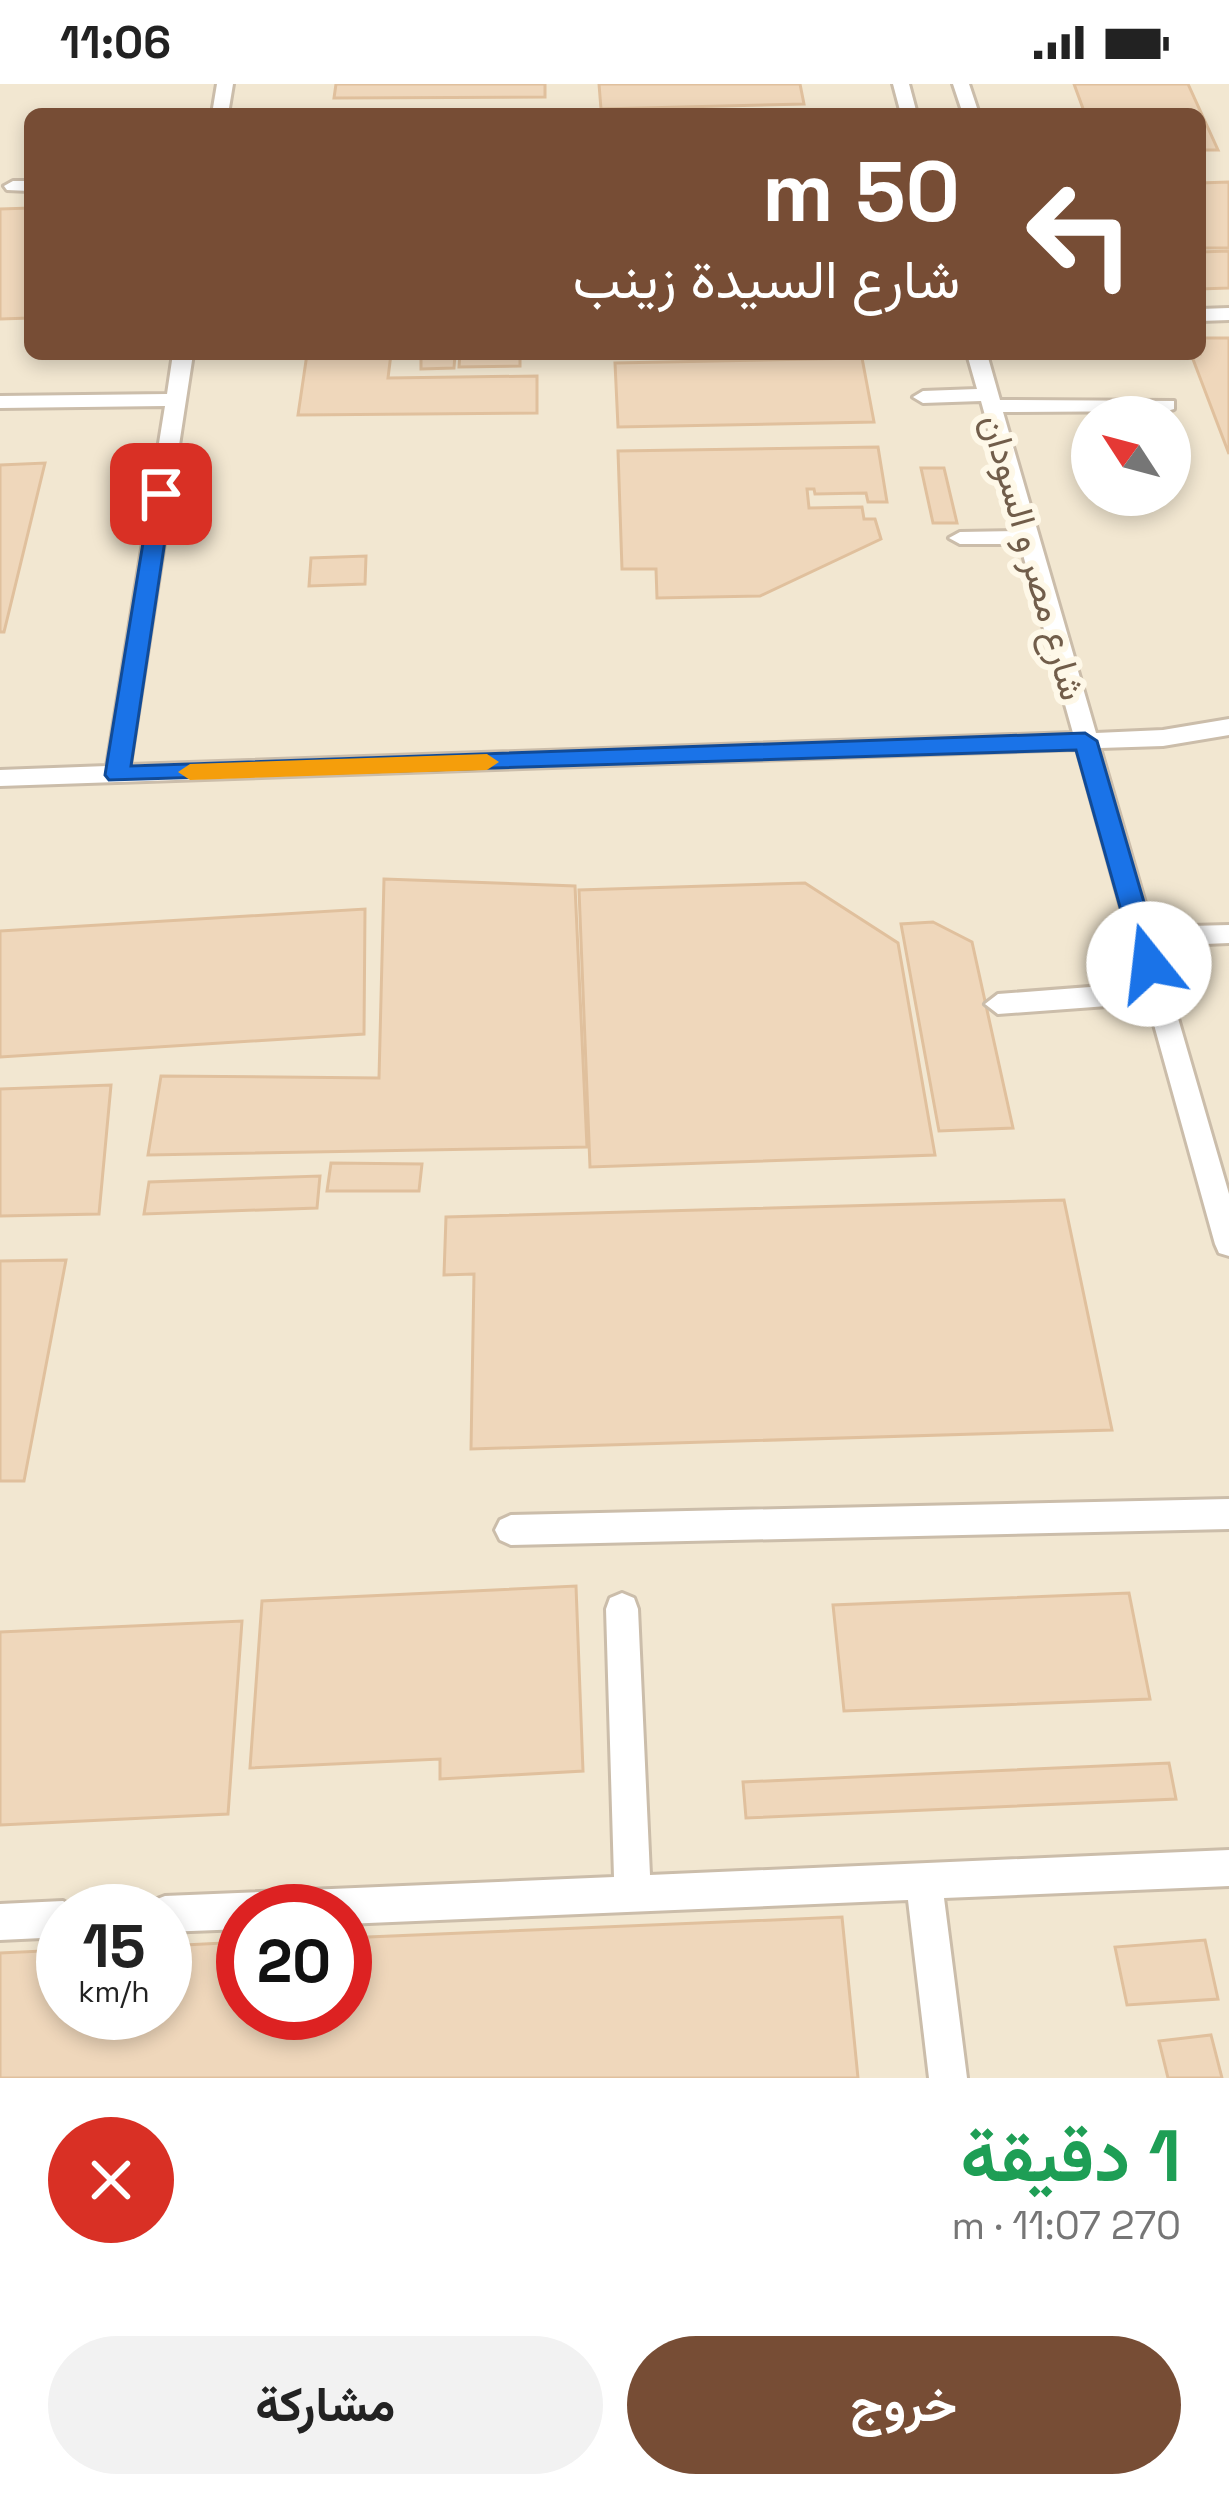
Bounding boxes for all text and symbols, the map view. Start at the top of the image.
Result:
text: 11:06 [60,14,171,71]
text: 50 m [762,138,960,246]
icon: left [1002,156,1158,312]
text: شارع السيدة زينب [573,245,960,314]
north arrow [1071,396,1191,516]
map controls [1071,396,1191,516]
street label: شارع مصر و السودان [969,409,1096,706]
pin [110,443,212,545]
icon: arrive [128,461,194,527]
position arrow [1086,901,1212,1027]
speed limit sign: 20 [216,1884,372,2040]
text: 15 [82,1908,146,1985]
text: km/h [78,1972,150,2011]
text: 1 دقيقة [960,2110,1181,2202]
button: close [48,2117,174,2243]
text: 270 m · 11:07 [951,2201,1181,2250]
button: مشاركة [48,2336,603,2474]
button: خروج [627,2336,1181,2474]

